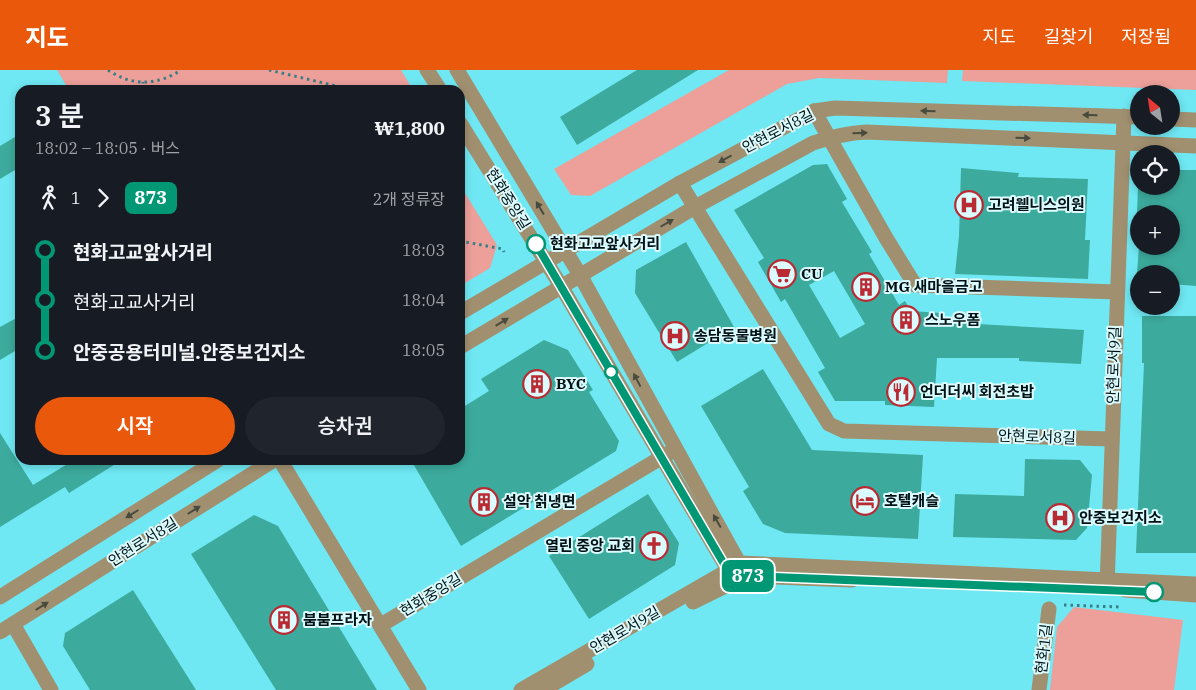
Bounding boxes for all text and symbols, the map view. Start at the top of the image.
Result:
text: 지도 [25,21,69,53]
text: 지도 [983,25,1016,48]
text: 길찾기 [1044,25,1093,48]
text: 저장됨 [1121,25,1171,48]
north arrow [1130,85,1180,135]
map controls [1130,85,1180,315]
text: 3 분 [35,97,84,134]
street label: 안현로서8길 [739,104,817,157]
one-way arrow [919,107,935,115]
one-way arrow [1082,111,1098,119]
text: ₩1,800 [375,116,445,140]
one-way arrow [853,128,869,136]
one-way arrow [1015,135,1031,143]
text: 18:02 – 18:05 · 버스 [35,138,180,158]
button: locate [1130,145,1180,195]
one-way arrow [718,154,731,163]
street label: 현화중앙길 [482,164,535,233]
icon: walk [35,184,63,212]
icon: forward [89,184,117,212]
text: 873 [135,186,167,209]
text: 1 [71,188,81,208]
text: 2개 정류장 [373,189,445,209]
hospital icon: 고려웰니스의원 [954,190,984,220]
place label: 고려웰니스의원 [988,195,1085,214]
one-way arrow [536,202,545,215]
button: + [1130,205,1180,255]
one-way arrow [661,219,674,228]
marker: 현화고교앞사거리 [526,234,546,254]
place label: 현화고교앞사거리 [550,234,660,253]
text: 현화고교앞사거리 [73,240,213,264]
text: 18:03 [402,240,445,260]
supermarket icon: CU [767,259,797,289]
place label: CU [801,264,823,283]
button: − [1130,265,1180,315]
building icon: MG 새마을금고 [851,272,881,302]
place label: MG 새마을금고 [885,277,983,296]
text: 현화고교사거리 [73,290,195,314]
text: 18:04 [402,290,445,310]
building icon: 스노우폼 [891,305,921,335]
place label: 스노우폼 [925,310,980,329]
one-way arrow [495,318,508,327]
hospital icon: 송담동물병원 [660,321,690,351]
place label: 송담동물병원 [694,326,777,345]
street label: 안현로서9길 [1103,326,1124,404]
text: 안중공용터미널.안중보건지소 [73,340,306,364]
text: 18:05 [402,340,445,360]
unlabelled marker [604,365,618,379]
building icon: BYC [522,369,552,399]
one-way arrow [633,372,641,387]
place label: BYC [556,374,586,393]
restaurant icon: 언더더씨 회전초밥 [886,377,916,407]
place label: 언더더씨 회전초밥 [920,382,1034,401]
button: 시작 [35,397,235,455]
button: 승차권 [245,397,445,455]
street label: 안현로서8길 [998,426,1076,447]
hotel icon: 호텔캐슬 [850,486,880,516]
building icon: 설악 칡냉면 [469,487,499,517]
place label: 호텔캐슬 [884,491,939,510]
place label: 설악 칡냉면 [503,492,575,511]
hospital icon: 안중보건지소 [1045,503,1075,533]
one-way arrow [187,506,200,515]
place label: 안중보건지소 [1079,508,1162,527]
one-way arrow [126,509,139,519]
street label: 안현로서8길 [105,513,181,570]
one-way arrow [712,515,721,528]
church icon: 열린 중앙 교회 [639,531,669,561]
place label: 열린 중앙 교회 [545,536,635,555]
line badge: 873 [719,560,777,592]
text: 873 [732,564,764,587]
street label: 현화중앙길 [396,569,465,620]
unlabelled marker [1144,582,1164,602]
one-way arrow [35,601,48,611]
street label: 안현로서9길 [586,602,663,657]
building icon: 붐붐프라자 [269,605,299,635]
place label: 붐붐프라자 [303,610,372,629]
street label: 현화1길 [1031,623,1056,675]

